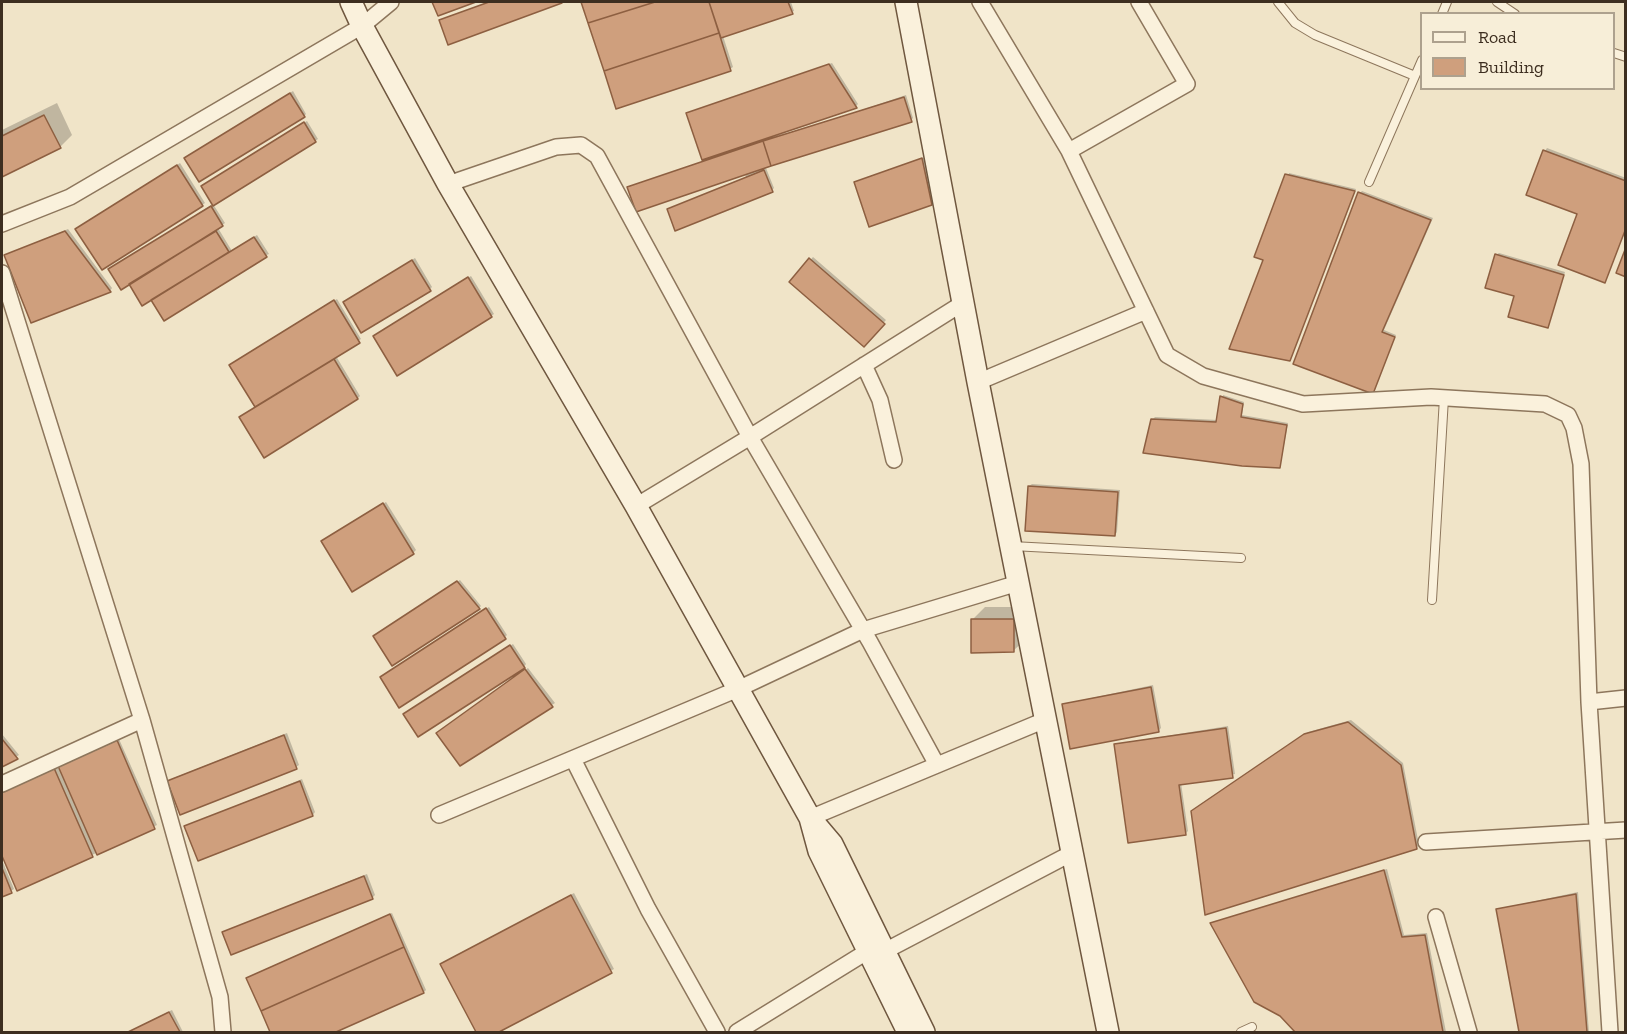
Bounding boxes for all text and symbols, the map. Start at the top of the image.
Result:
legend [1420,12,1615,90]
text: Road [1478,26,1517,48]
text: Building [1478,56,1544,78]

